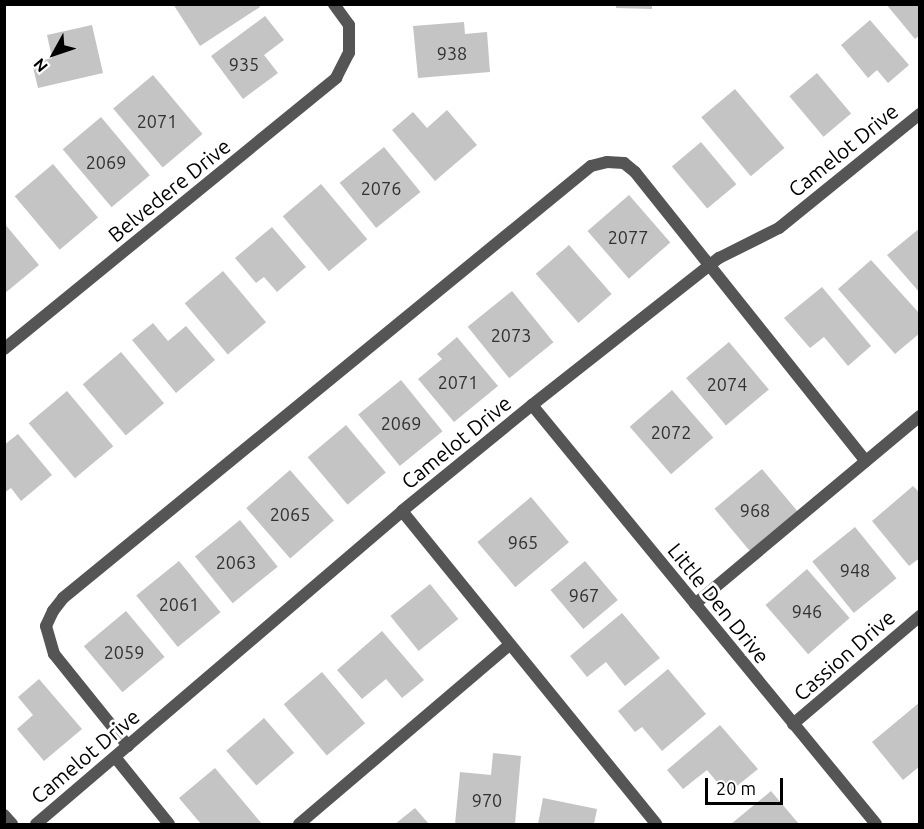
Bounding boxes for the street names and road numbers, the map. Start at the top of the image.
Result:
street label: Camelot Drive [783,98,903,202]
street label: Belvedere Drive [103,133,235,247]
street label: Camelot Drive [396,390,516,494]
street label: Little Den Drive [663,538,775,668]
street label: Cassion Drive [788,604,900,706]
street label: Camelot Drive [26,703,144,809]

